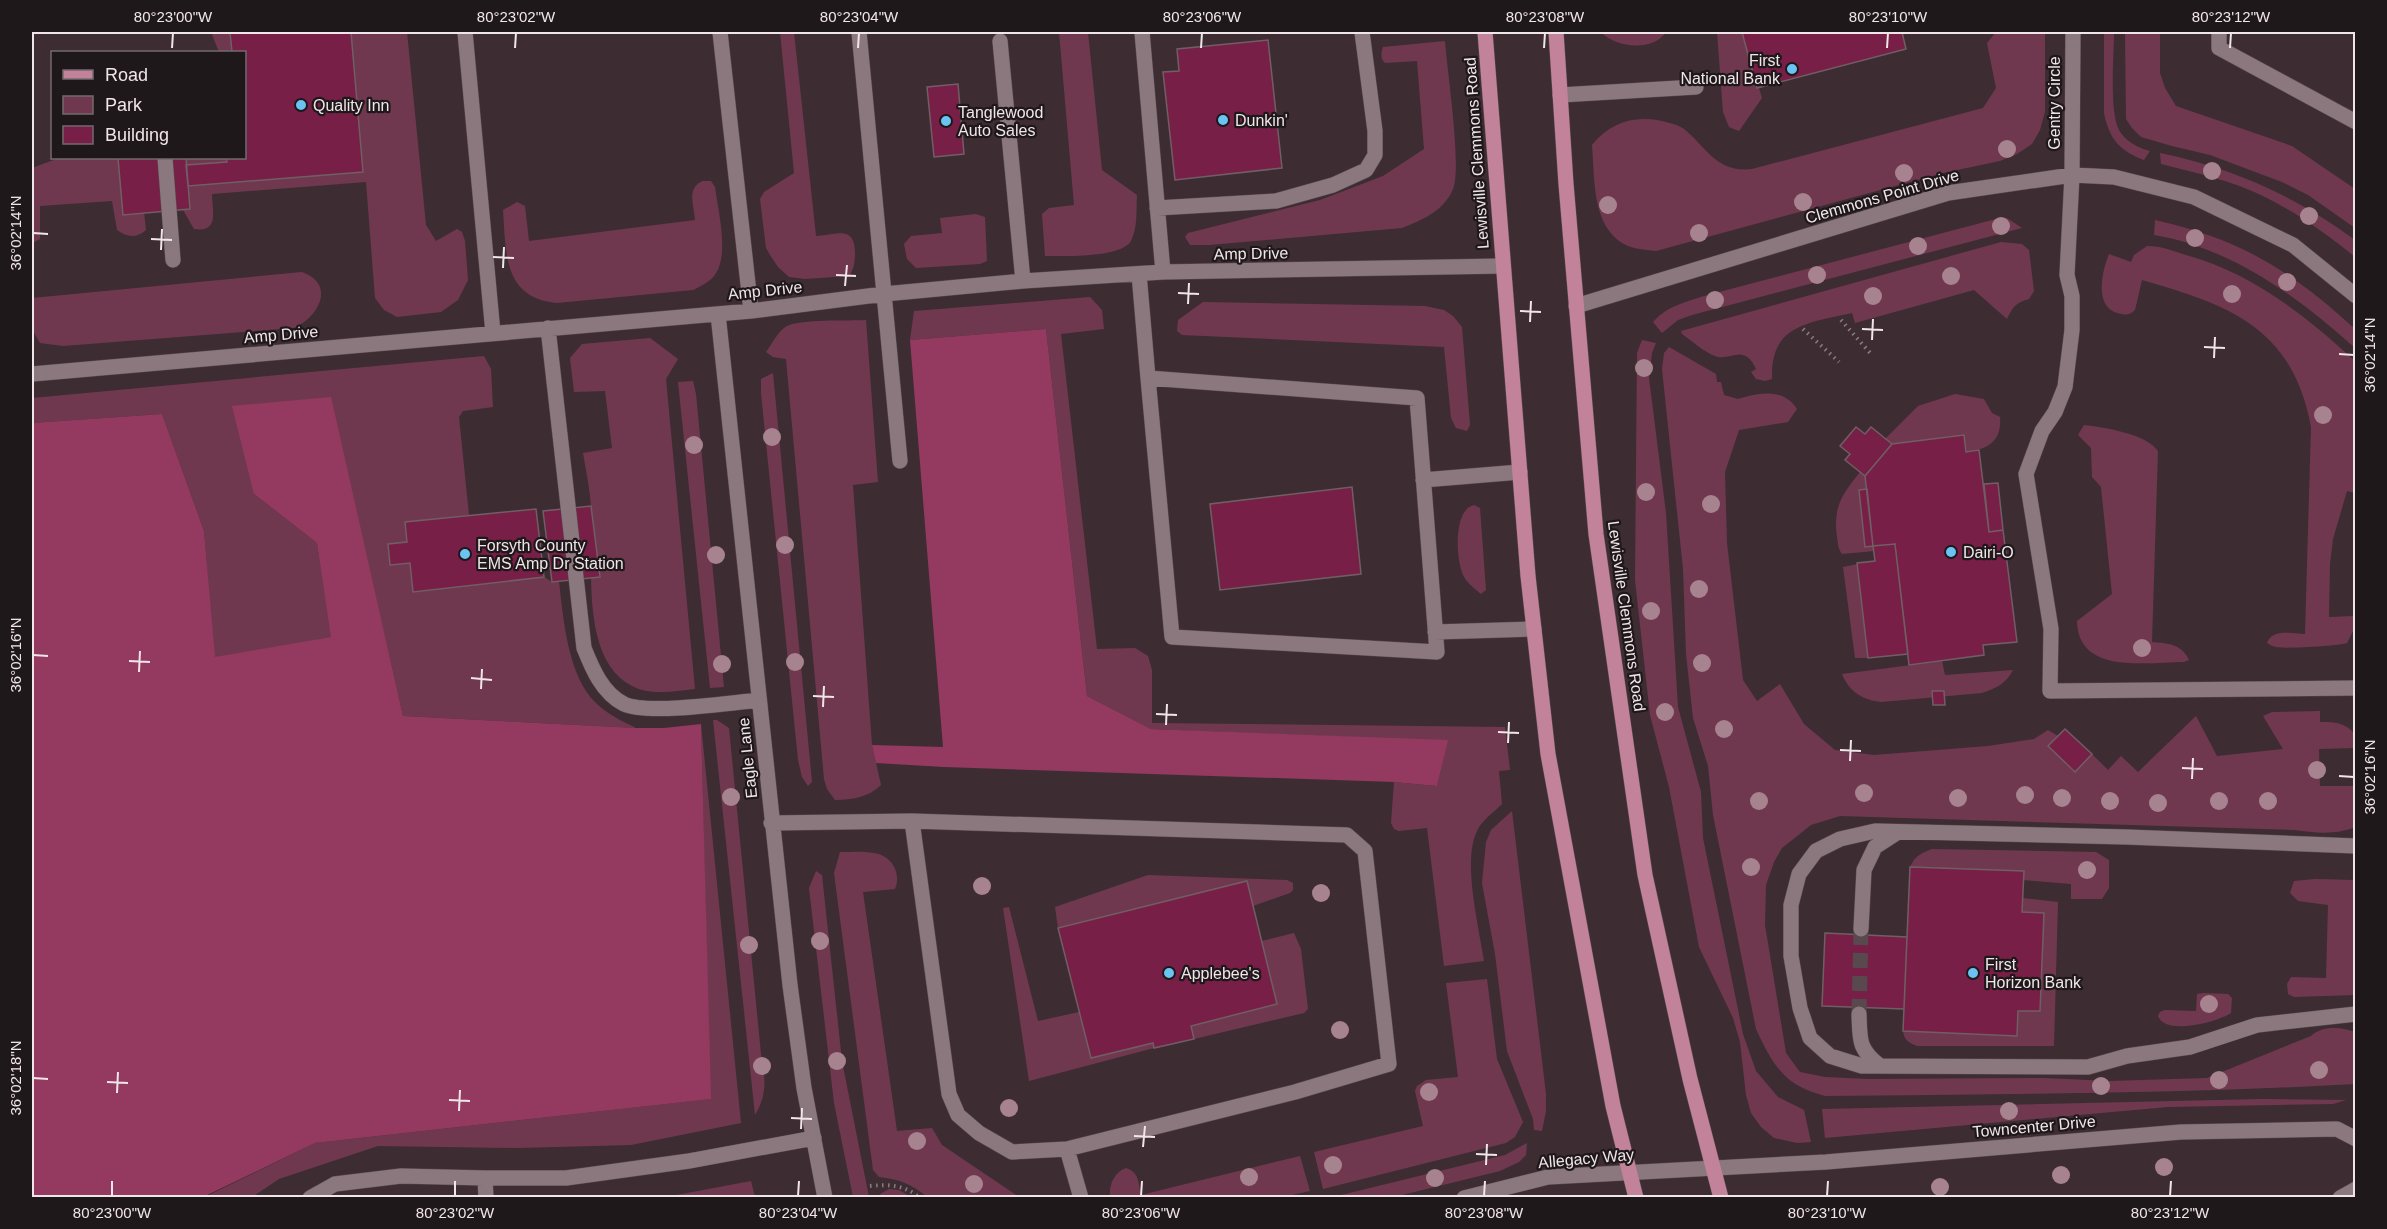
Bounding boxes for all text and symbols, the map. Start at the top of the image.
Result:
text: 80°23'00"W [134,8,213,25]
text: 80°23'02"W [477,8,556,25]
text: 80°23'04"W [820,8,899,25]
text: 80°23'06"W [1163,8,1242,25]
text: 80°23'08"W [1506,8,1585,25]
text: 80°23'10"W [1849,8,1928,25]
text: 80°23'12"W [2192,8,2271,25]
legend [51,51,246,159]
place label: First National Bank [1680,52,1781,87]
street label: Gentry Circle [2046,56,2063,150]
street label: Lewisville Clemmons Road [1461,57,1492,249]
marker: First National Bank [1785,62,1799,76]
text: Road [105,65,148,85]
text: Park [105,95,143,115]
place label: Quality Inn [313,97,389,114]
marker: Quality Inn [294,98,308,112]
place label: Tanglewood Auto Sales [958,104,1043,139]
place label: Dunkin' [1235,112,1288,129]
marker: Dunkin' [1216,113,1230,127]
marker: Tanglewood Auto Sales [939,114,953,128]
text: Building [105,125,169,145]
street label: Clemmons Point Drive [1803,166,1961,227]
text: 36°02'14"N [7,195,24,271]
street label: Amp Drive [1214,244,1289,263]
street label: Amp Drive [727,278,803,303]
text: 36°02'14"N [2361,317,2378,393]
street label: Amp Drive [243,323,319,346]
street label: Lewisville Clemmons Road [1605,520,1648,712]
place label: Forsyth County EMS Amp Dr Station [477,537,624,572]
place label: Dairi-O [1963,544,2014,561]
marker: Dairi-O [1944,545,1958,559]
marker: Forsyth County EMS Amp Dr Station [458,547,472,561]
text: 36°02'16"N [7,617,24,693]
street label: Eagle Lane [735,717,760,799]
text: 36°02'16"N [2361,739,2378,815]
place label: First Horizon Bank [1985,956,2082,991]
place label: Applebee's [1181,965,1260,982]
marker: Applebee's [1162,966,1176,980]
marker: First Horizon Bank [1966,966,1980,980]
text: 36°02'18"N [7,1040,24,1116]
street label: Towncenter Drive [1972,1113,2096,1140]
street label: Allegacy Way [1537,1146,1635,1171]
text: 80°23'00"W [73,1204,152,1221]
text: 80°23'02"W [416,1204,495,1221]
text: 80°23'04"W [759,1204,838,1221]
text: 80°23'06"W [1102,1204,1181,1221]
text: 80°23'08"W [1445,1204,1524,1221]
text: 80°23'10"W [1788,1204,1867,1221]
text: 80°23'12"W [2131,1204,2210,1221]

